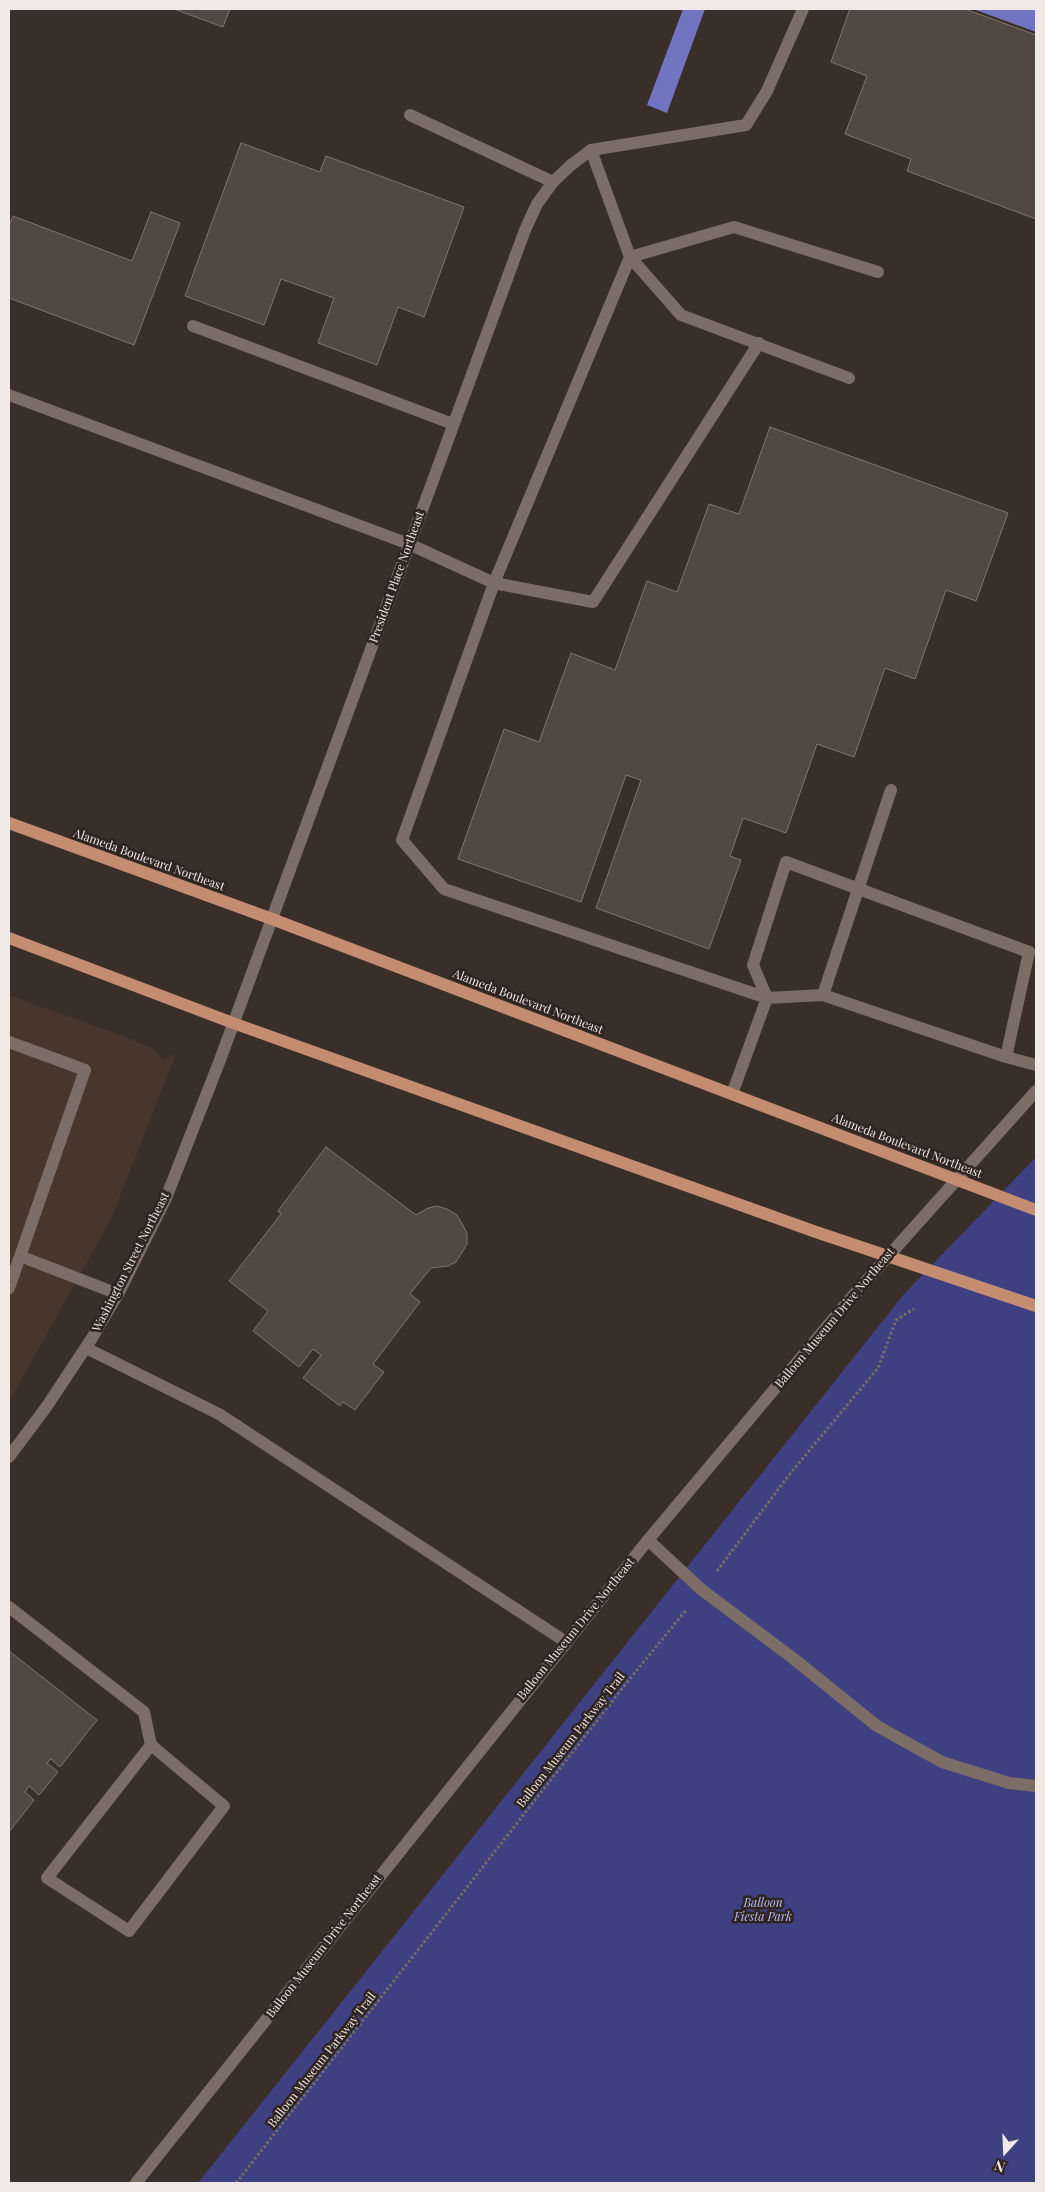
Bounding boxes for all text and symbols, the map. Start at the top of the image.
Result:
street label: President Place Northeast [366,509,428,645]
street label: Alameda Boulevard Northeast [71,826,227,894]
street label: Alameda Boulevard Northeast [451,967,605,1037]
street label: Alameda Boulevard Northeast [830,1111,984,1181]
street label: Washington Street Northeast [89,1190,173,1334]
street label: Balloon Museum Drive Northeast [772,1245,898,1391]
street label: Balloon Museum Drive Northeast [514,1555,638,1703]
street label: Balloon Museum Parkway Trail [514,1670,628,1810]
street label: Balloon Museum Drive Northeast [263,1871,385,2021]
park label: Balloon Fiesta Park [734,1896,792,1924]
street label: Balloon Museum Parkway Trail [265,1990,379,2130]
north arrow [980,2127,1030,2177]
text: N [992,2156,1008,2177]

